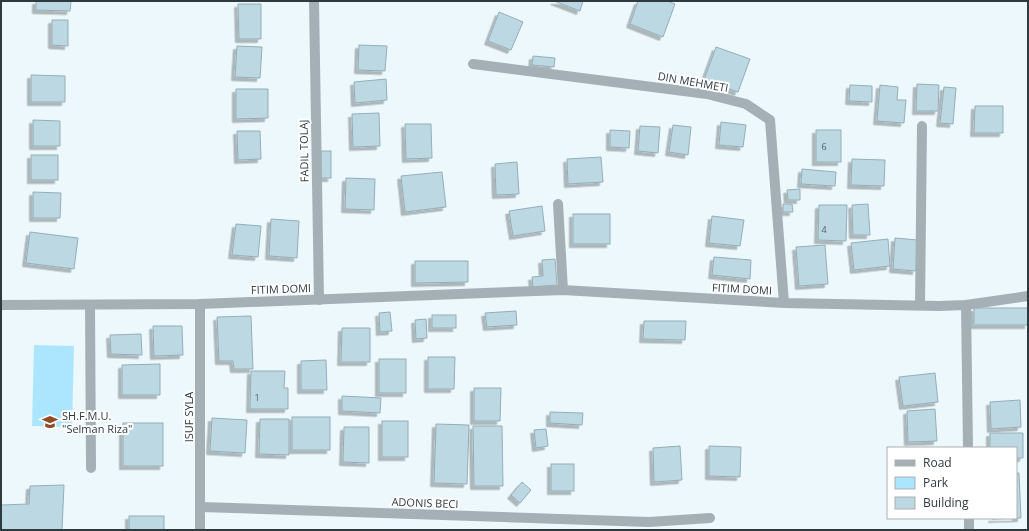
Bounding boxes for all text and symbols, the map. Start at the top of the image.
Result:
street label: DIN MEHMETI [657,68,730,95]
street label: FADIL TOLAJ [295,120,312,182]
house number: 6 [821,140,827,153]
house number: 4 [821,223,827,236]
street label: FITIM DOMI [712,279,772,298]
street label: FITIM DOMI [251,280,311,297]
house number: 1 [254,391,260,404]
street label: ISUF SYLA [181,392,196,442]
place label: SH.F.M.U. "Selman Riza" [62,408,133,436]
school or university icon: SH.F.M.U. "Selman Riza" [41,413,59,431]
legend [887,447,1017,519]
text: Road [923,454,952,471]
text: Park [923,474,949,491]
street label: ADONIS BECI [391,494,459,511]
text: Building [923,494,969,511]

